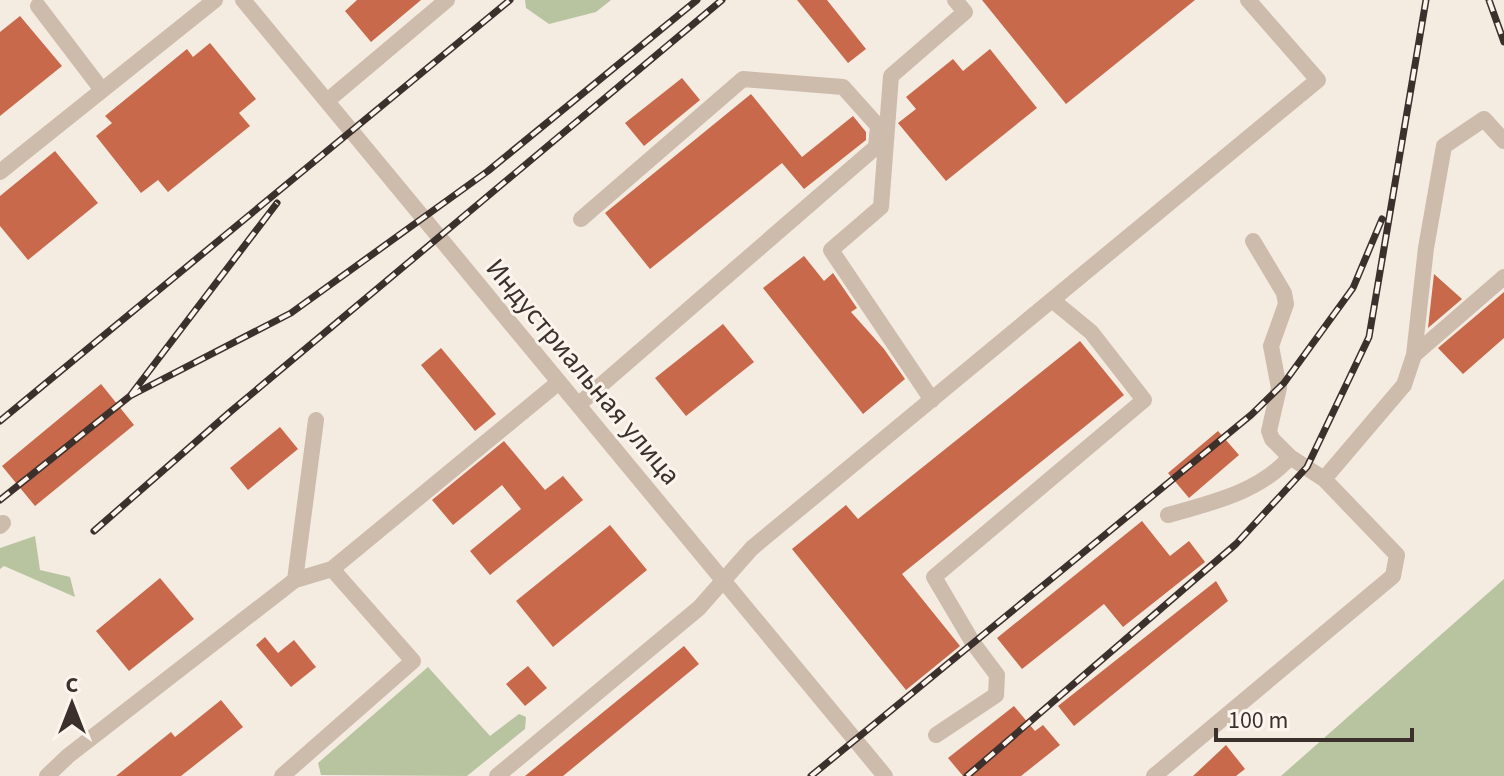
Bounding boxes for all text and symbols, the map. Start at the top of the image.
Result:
street label: Индустриальная улица [476,250,690,494]
north arrow [32,664,112,744]
text: С [66,669,79,701]
scale bar [1216,692,1412,742]
text: 100 m [1228,703,1288,738]

